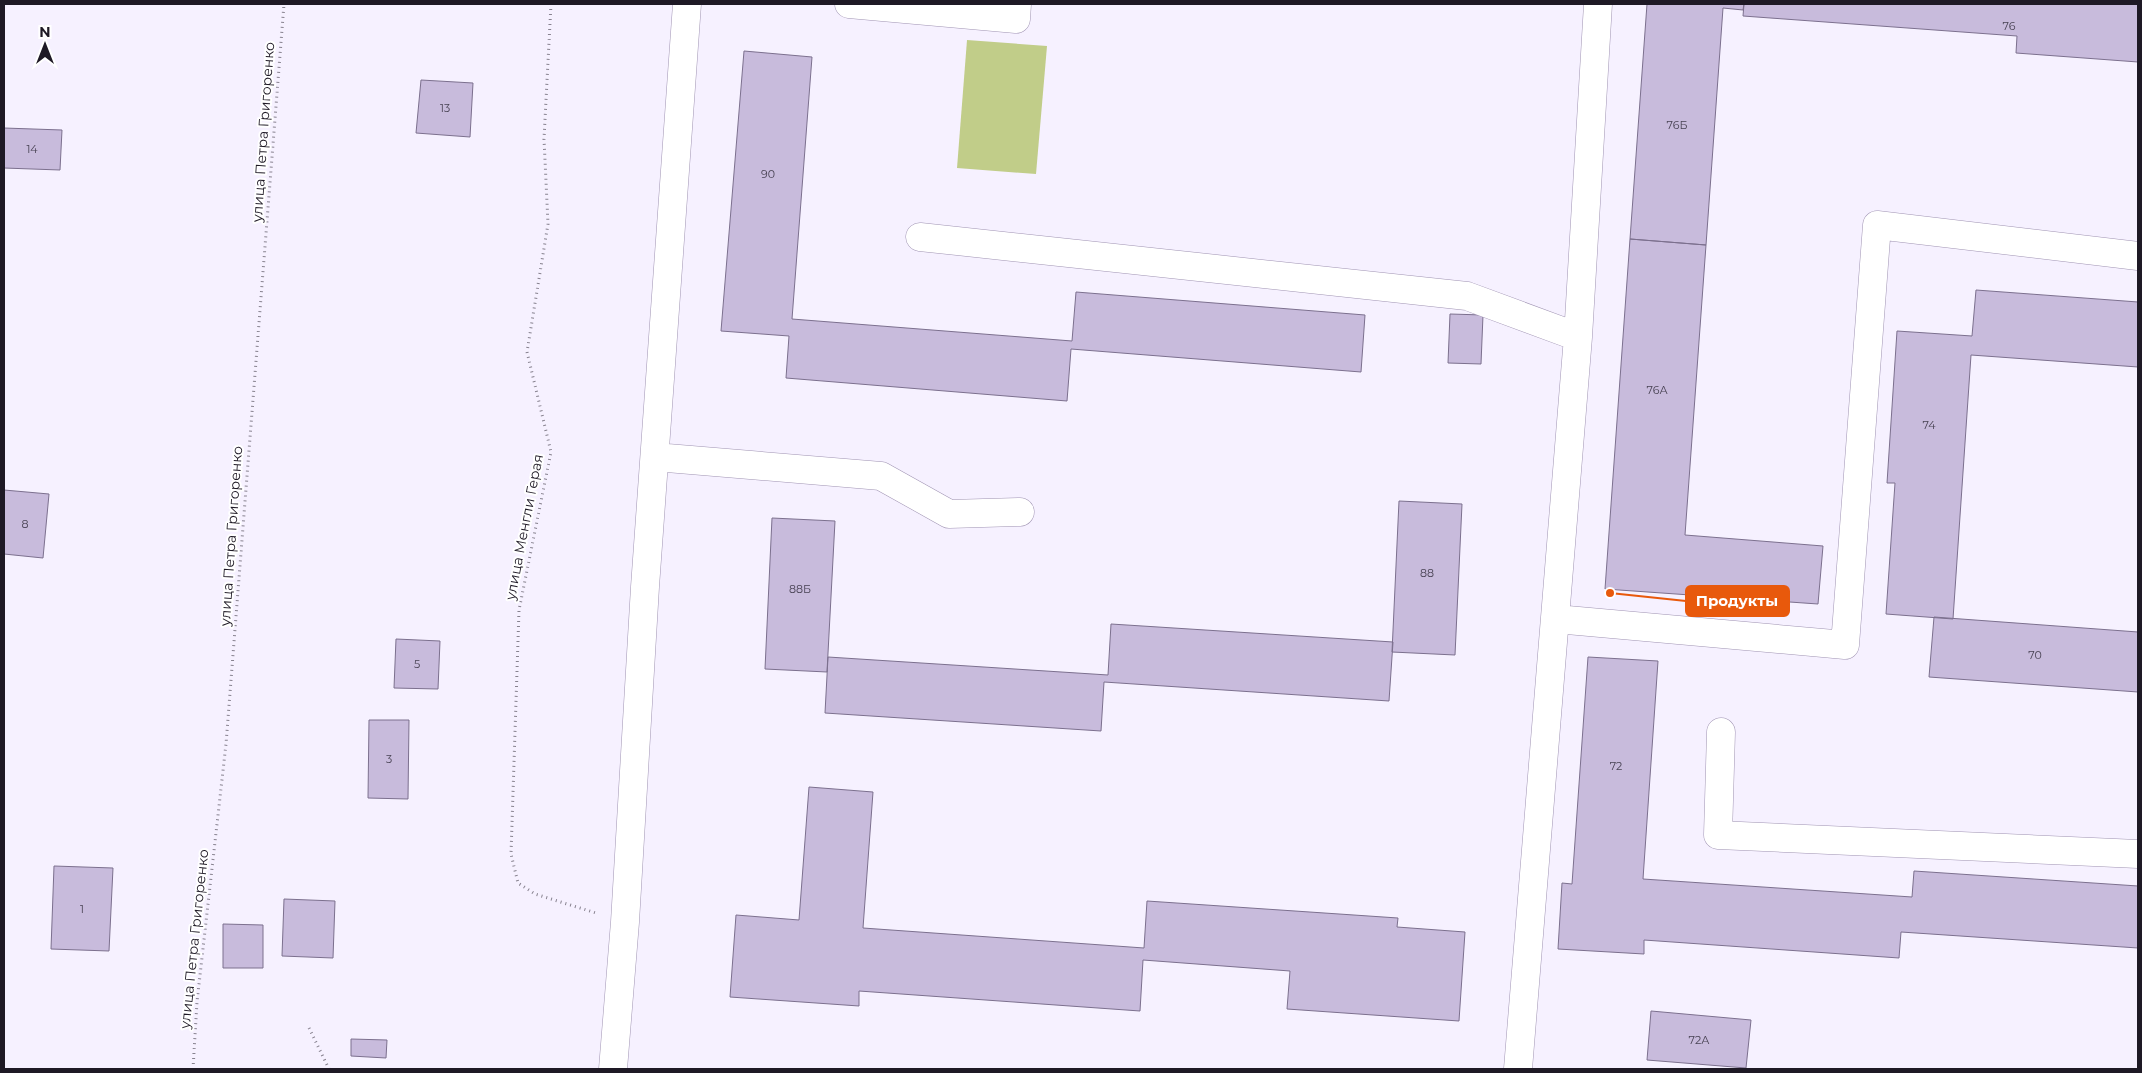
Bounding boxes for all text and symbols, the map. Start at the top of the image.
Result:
house number: 76 [2003,19,2016,33]
north arrow [20,20,70,70]
text: N [39,23,51,41]
street label: улица Петра Григоренко [248,41,278,224]
house number: 13 [440,101,450,115]
house number: 76Б [1667,118,1687,132]
house number: 14 [26,142,38,156]
house number: 90 [761,167,775,181]
house number: 76А [1646,383,1668,397]
house number: 74 [1922,418,1936,432]
street label: улица Петра Григоренко [216,445,246,628]
street label: улица Менгли Герая [501,452,547,603]
house number: 8 [21,517,29,531]
house number: 88 [1420,566,1434,580]
house number: 88Б [789,582,811,596]
callout: Продукты [1686,586,1789,616]
text: Продукты [1696,591,1778,610]
house number: 70 [2028,648,2042,662]
house number: 5 [414,657,420,671]
house number: 3 [386,752,392,766]
house number: 72 [1610,759,1622,773]
street label: улица Петра Григоренко [176,848,212,1031]
house number: 1 [80,902,84,916]
house number: 72А [1689,1033,1710,1047]

